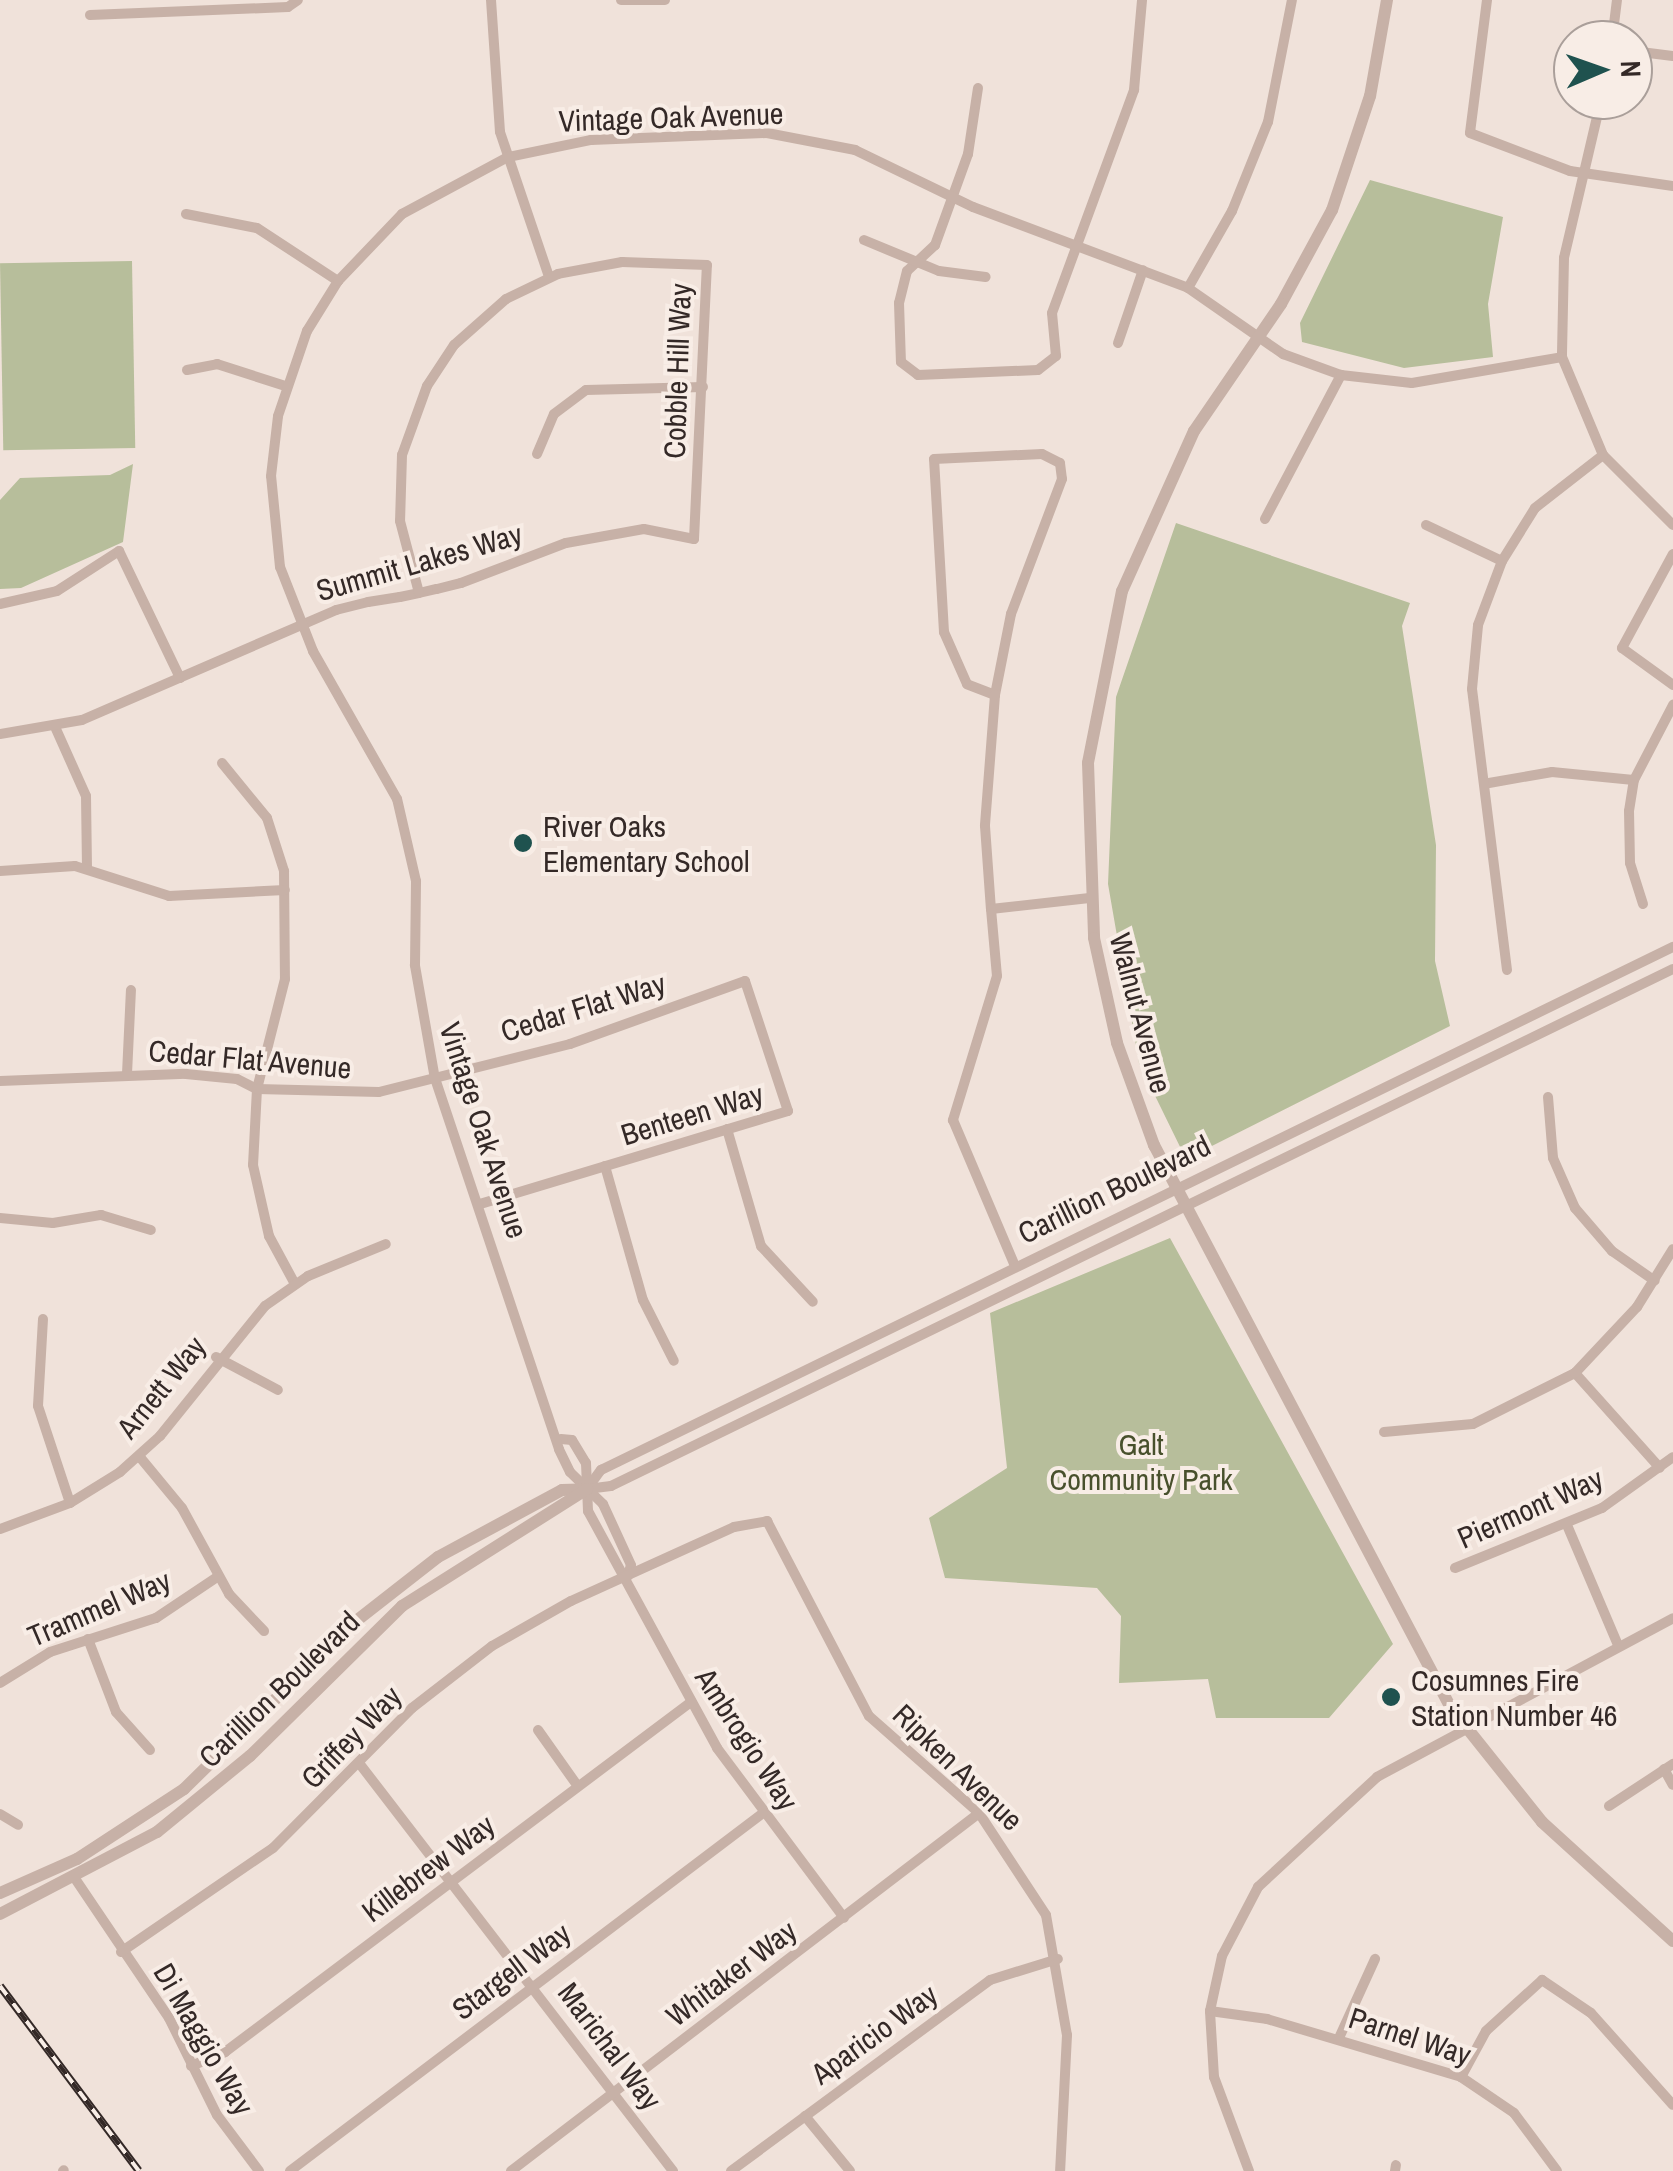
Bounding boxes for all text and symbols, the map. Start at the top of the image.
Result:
north arrow [1553,20,1653,120]
text: N [1612,60,1650,78]
street label: Vintage Oak Avenue [557,95,785,139]
street label: Cobble Hill Way [656,283,698,459]
street label: Summit Lakes Way [312,515,526,609]
place label: River Oaks Elementary School [543,808,749,878]
marker: River Oaks Elementary School [512,832,534,854]
street label: Walnut Avenue [1102,928,1180,1098]
street label: Cedar Flat Way [496,965,670,1049]
street label: Vintage Oak Avenue [432,1017,536,1243]
street label: Cedar Flat Avenue [146,1032,354,1086]
street label: Benteen Way [617,1075,767,1153]
street label: Carillion Boulevard [1012,1127,1216,1251]
street label: Arnett Way [109,1329,213,1445]
park label: Galt Community Park [1049,1426,1233,1496]
street label: Piermont Way [1452,1460,1608,1556]
street label: Trammel Way [22,1562,176,1654]
street label: Carillion Boulevard [191,1603,367,1775]
street label: Ambrogio Way [688,1661,806,1817]
place label: Cosumnes Fire Station Number 46 [1411,1662,1617,1732]
street label: Griffey Way [293,1678,409,1796]
marker: Cosumnes Fire Station Number 46 [1380,1686,1402,1708]
street label: Ripken Avenue [885,1696,1031,1838]
street label: Killebrew Way [355,1807,501,1929]
street label: Whitaker Way [659,1912,803,2034]
street label: Stargell Way [445,1915,577,2027]
street label: Di Maggio Way [146,1957,262,2121]
street label: Marichal Way [551,1975,669,2117]
street label: Aparicio Way [804,1976,944,2092]
street label: Parnel Way [1344,1999,1476,2073]

